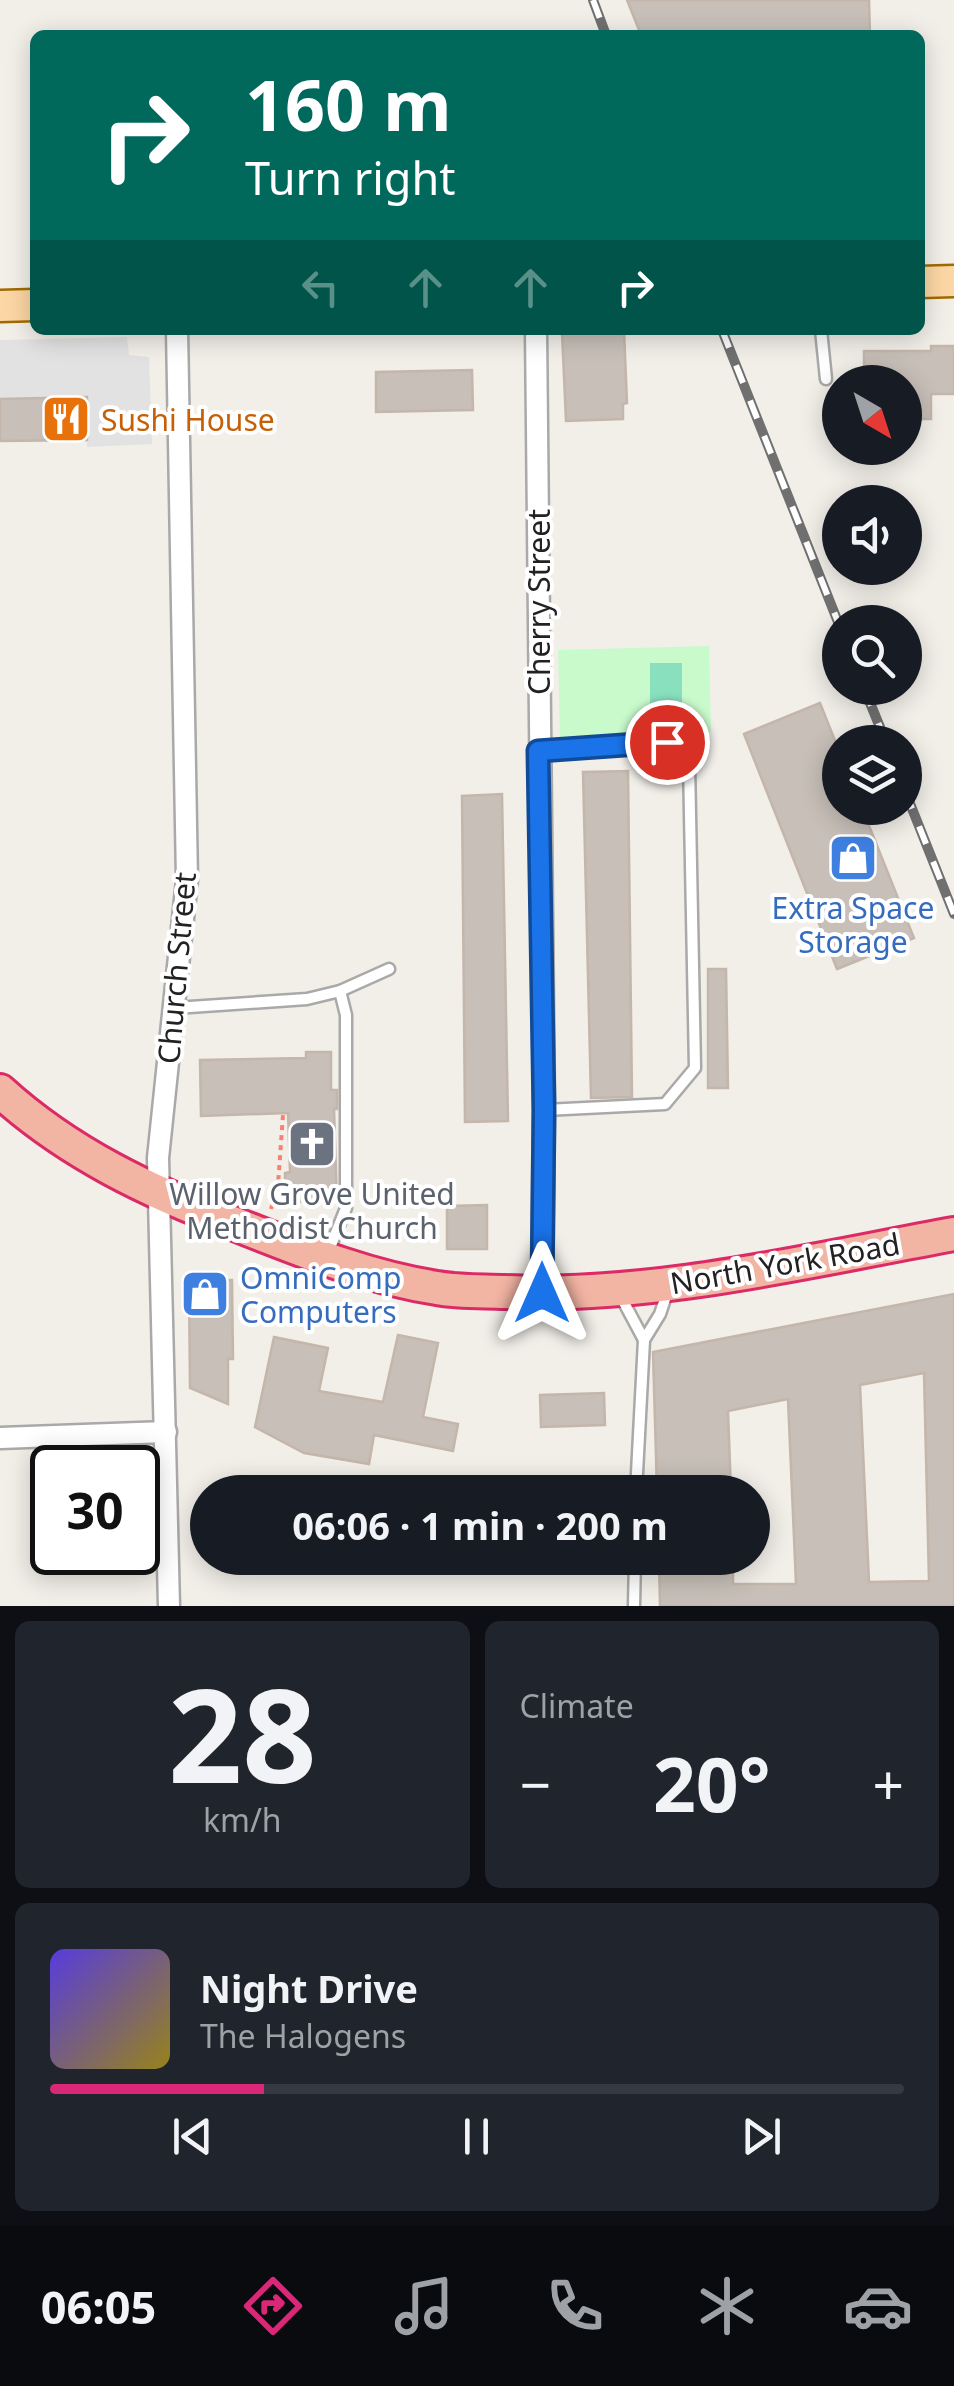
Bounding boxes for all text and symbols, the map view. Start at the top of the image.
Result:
text: 160 m [245,56,452,152]
icon: right [80,70,210,200]
text: Turn right [245,147,456,208]
icon: left [293,260,348,315]
icon: ahead [398,260,453,315]
icon: ahead [503,260,558,315]
icon: right [608,260,663,315]
north arrow [822,365,922,465]
map controls [822,365,922,825]
restaurant icon: Sushi House [40,393,92,445]
place label: Sushi House [101,399,275,440]
button: sound [822,485,922,585]
street label: Cherry Street [518,509,559,695]
button: search [822,605,922,705]
pin [625,700,710,785]
icon: arrive [640,715,695,770]
button: layers [822,725,922,825]
shop icon: Extra Space Storage [827,832,879,884]
street label: Church Street [147,870,205,1066]
place label: Extra Space Storage [772,887,934,962]
church icon: Willow Grove United Methodist Church [286,1118,338,1170]
place label: Willow Grove United Methodist Church [169,1173,455,1248]
street label: North York Road [667,1223,903,1303]
position arrow [490,1241,594,1345]
place label: OmniComp Computers [240,1257,401,1332]
shop icon: OmniComp Computers [179,1268,231,1320]
speed limit sign: 30 [30,1445,160,1575]
text: 06:06 · 1 min · 200 m [292,1499,668,1551]
text: 28 [168,1644,317,1821]
text: Climate [520,1684,634,1727]
text: 20° [653,1732,771,1834]
text: − [520,1746,551,1821]
text: + [873,1746,904,1821]
text: km/h [203,1798,282,1841]
text: Night Drive [200,1962,418,2014]
text: The Halogens [200,2014,406,2057]
icon: previous [165,2109,220,2164]
icon: pause [449,2109,504,2164]
icon: next [734,2109,789,2164]
icon: directions [238,2271,308,2341]
icon: music [389,2271,459,2341]
icon: phone [540,2271,610,2341]
icon: climate [692,2271,762,2341]
icon: car [843,2271,913,2341]
text: 06:05 [41,2276,156,2337]

